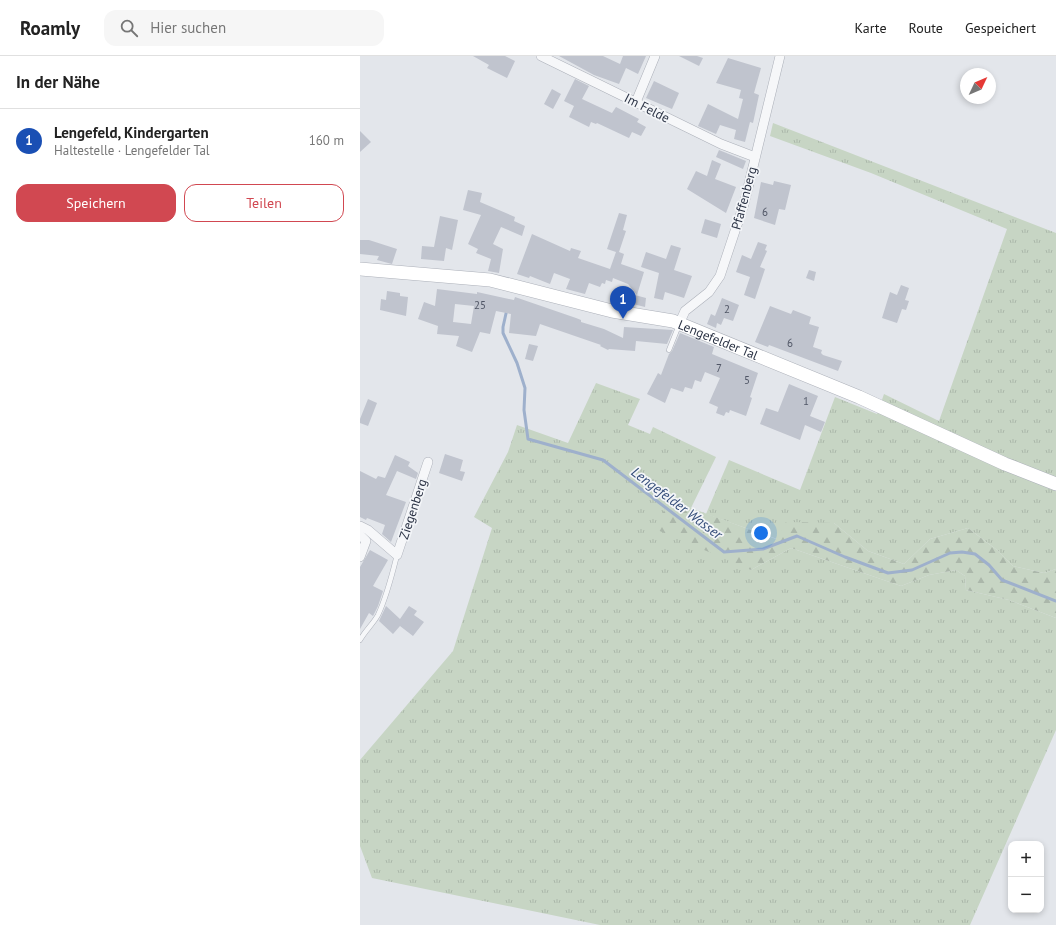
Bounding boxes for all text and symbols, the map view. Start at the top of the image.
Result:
search box [104,10,384,46]
text: Roamly [20,16,80,40]
icon: search [118,17,140,39]
text: Hier suchen [150,18,226,37]
text: Karte [855,19,887,37]
text: Route [909,19,943,37]
text: Gespeichert [965,19,1036,37]
north arrow [960,68,996,104]
text: In der Nähe [16,71,100,93]
street label: Im Felde [622,89,672,127]
text: Lengefeld, Kindergarten [54,123,209,142]
text: 1 [25,132,33,149]
text: 160 m [309,132,344,149]
text: Haltestelle · Lengefelder Tal [54,142,210,159]
street label: Pfaffenberg [727,165,761,231]
button: Speichern [16,184,176,222]
button: Teilen [184,184,344,222]
house number: 6 [762,205,768,219]
pin: 1 [610,286,636,319]
house number: 25 [474,298,486,312]
house number: 2 [724,302,730,316]
street label: Lengefelder Tal [676,316,761,363]
house number: 6 [787,336,793,350]
house number: 7 [716,361,722,375]
house number: 5 [744,373,750,387]
house number: 1 [803,394,809,408]
water label: Lengefelder Wasser [628,463,727,544]
street label: Ziegenberg [395,477,431,541]
your location [751,523,771,543]
map controls [1008,841,1044,913]
button: + [1008,841,1044,877]
button: − [1008,877,1044,913]

